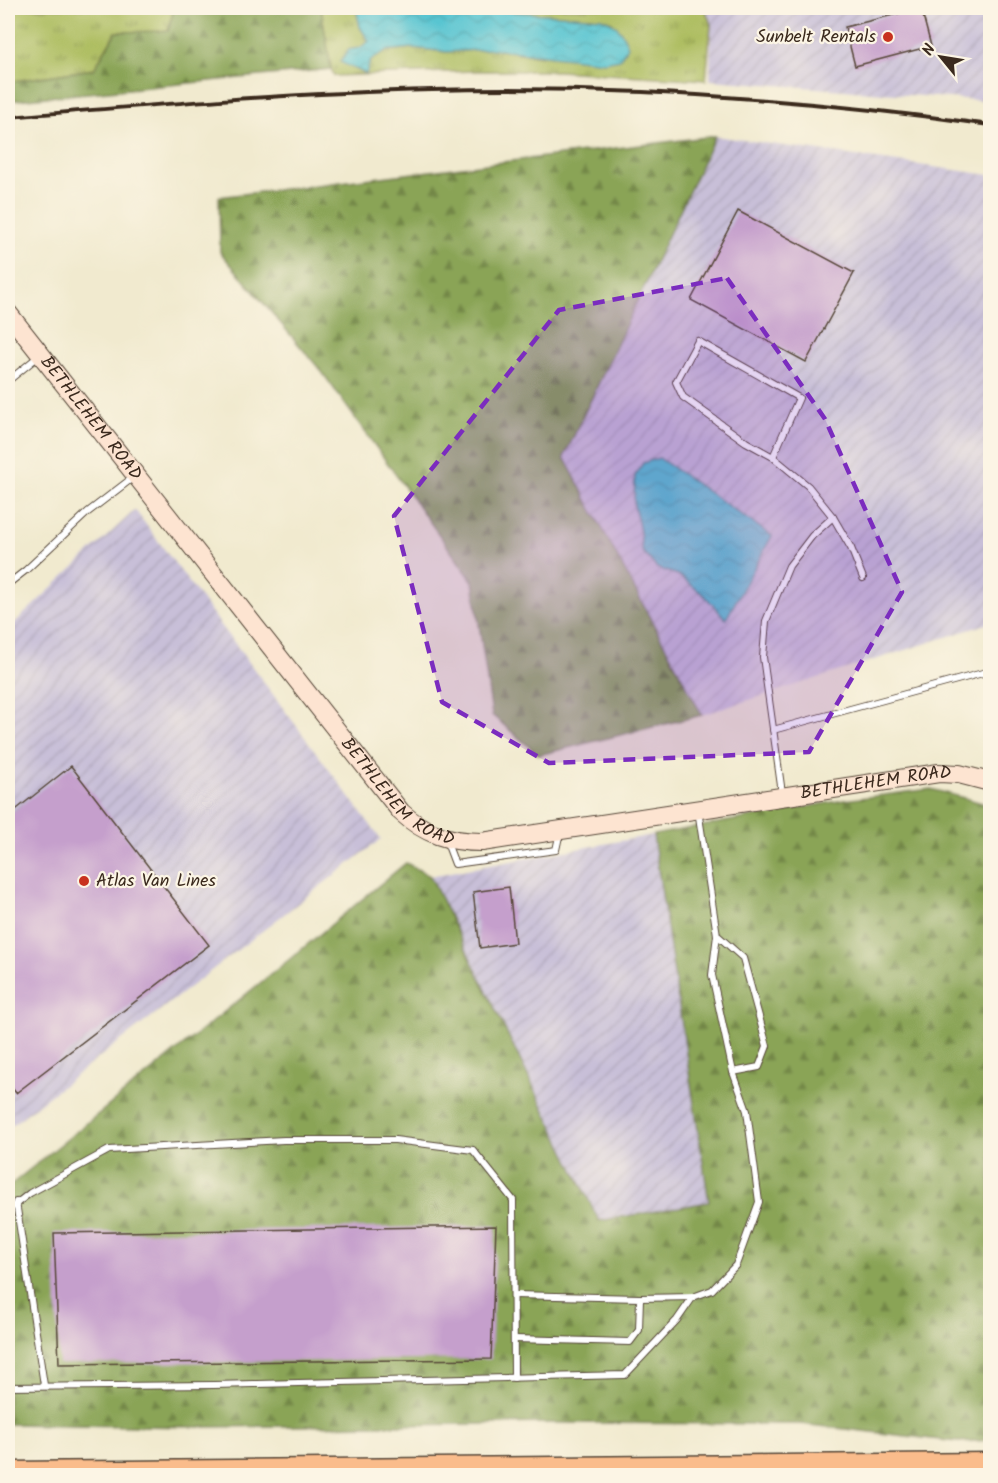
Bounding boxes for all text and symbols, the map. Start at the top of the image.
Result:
place label: Sunbelt Rentals [756,23,876,52]
north arrow [911,27,971,87]
marker: Sunbelt Rentals [881,30,895,44]
text: N [916,40,943,61]
street label: BETHLEHEM ROAD [32,350,150,487]
street label: BETHLEHEM ROAD [333,731,458,854]
street label: BETHLEHEM ROAD [798,759,952,808]
place label: Atlas Van Lines [96,867,216,896]
marker: Atlas Van Lines [77,874,91,888]

